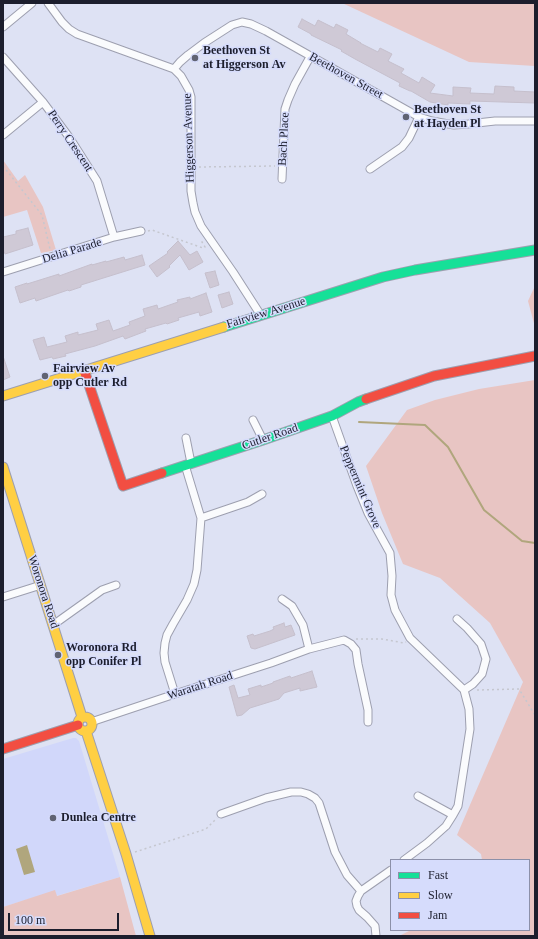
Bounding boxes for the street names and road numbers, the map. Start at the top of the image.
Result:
street label: Beethoven Street [307,50,385,102]
street label: Higgerson Avenue [180,93,198,183]
street label: Perry Crescent [44,108,96,174]
street label: Bach Place [275,112,293,166]
street label: Delia Parade [40,235,104,267]
street label: Fairview Avenue [225,294,307,332]
street label: Cutler Road [240,421,300,453]
street label: Peppermint Grove [336,444,384,530]
street label: Woronora Road [24,554,62,630]
street label: Waratah Road [165,669,235,703]

